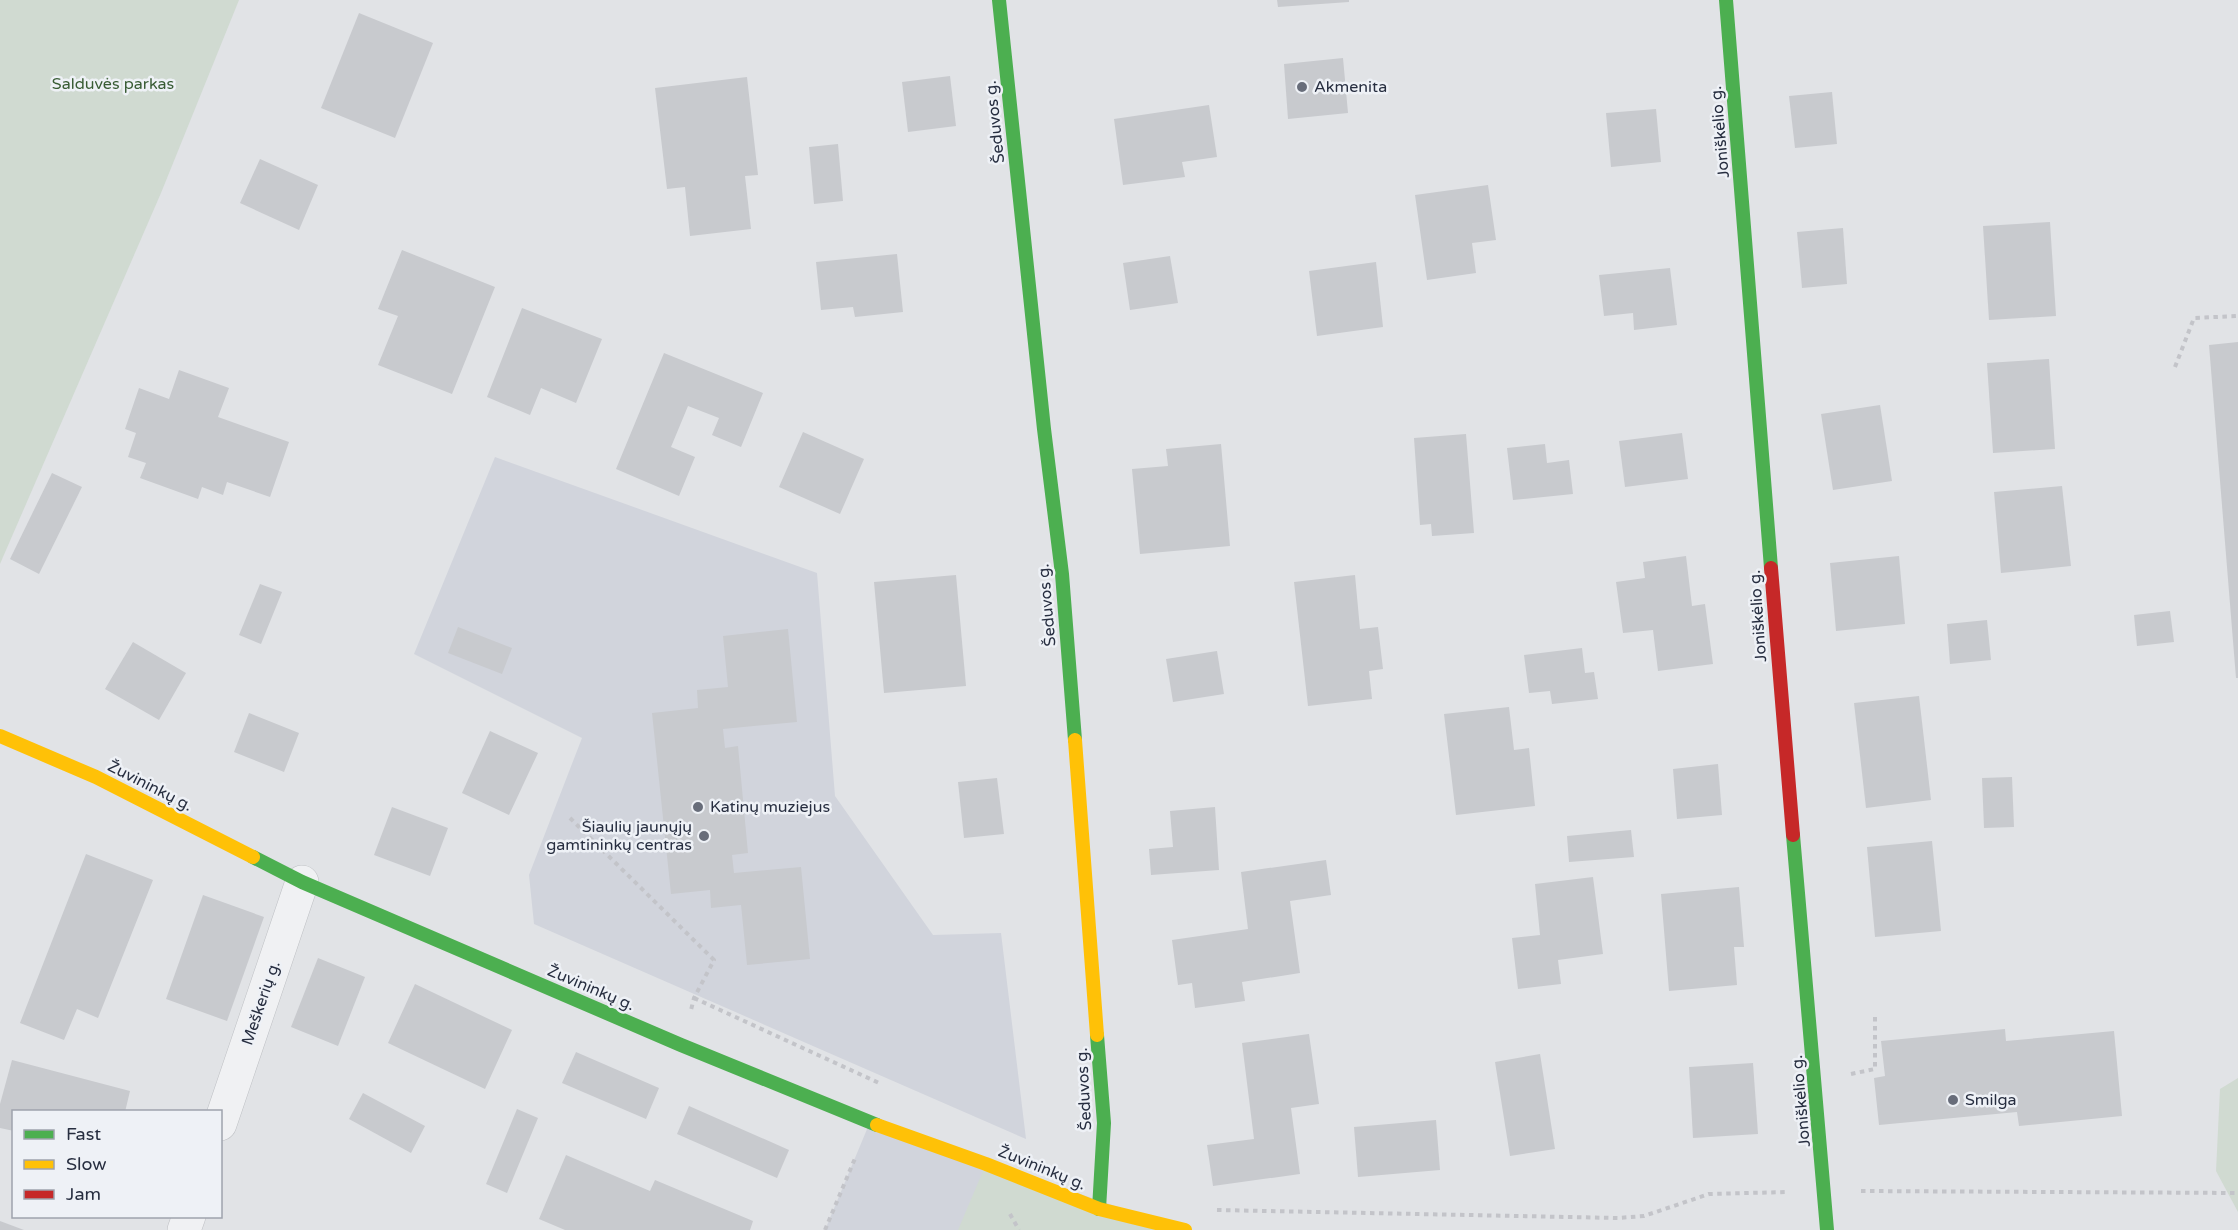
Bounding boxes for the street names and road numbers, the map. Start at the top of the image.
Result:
street label: Šeduvos g. [981,80,1009,164]
street label: Joniškėlio g. [1706,85,1734,179]
street label: Šeduvos g. [1033,563,1061,647]
street label: Joniškėlio g. [1745,569,1771,663]
street label: Žuvininkų g. [104,756,196,816]
street label: Meškerių g. [237,958,285,1048]
street label: Žuvininkų g. [544,961,638,1015]
street label: Šeduvos g. [1072,1047,1096,1131]
street label: Joniškėlio g. [1787,1054,1815,1148]
street label: Žuvininkų g. [995,1141,1089,1195]

